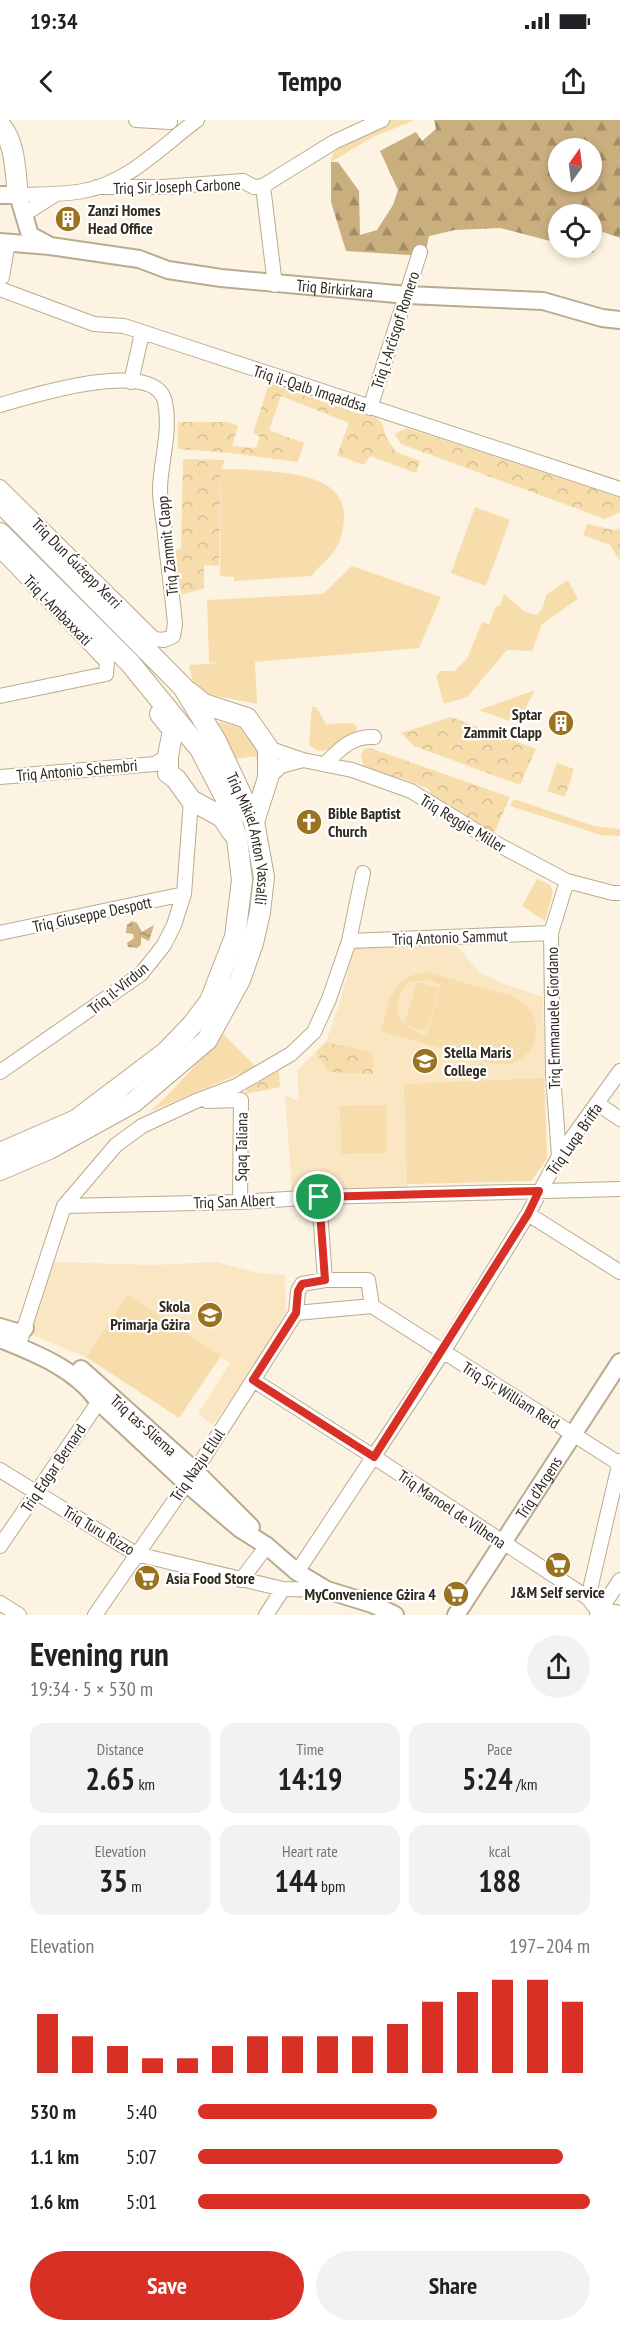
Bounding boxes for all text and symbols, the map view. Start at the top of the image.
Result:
text: 19:34 [30,7,78,35]
text: Tempo [278,64,342,98]
icon: back [30,65,63,98]
icon: share [557,65,590,98]
north arrow [548,138,602,192]
map controls [548,138,602,258]
street label: Triq Sir Joseph Carbone [113,174,241,198]
place label: Zanzi Homes Head Office [88,200,161,238]
building icon: Zanzi Homes Head Office [53,204,83,234]
button: locate [548,204,602,258]
street label: Triq l-Arćisqof Romero [367,269,423,391]
street label: Triq Birkirkara [296,275,374,302]
street label: Triq il-Qalb Imqaddsa [251,360,369,416]
street label: Triq Zammit Clapp [152,495,182,597]
street label: Triq Dun Ǵuźepp Xerri [28,514,126,612]
street label: Triq l-Ambaxxati [19,570,97,650]
place label: Sptar Zammit Clapp [464,704,542,742]
building icon: Sptar Zammit Clapp [546,708,576,738]
street label: Triq Antonio Schembri [16,755,138,785]
street label: Triq Mikiel Anton Vassalli [222,769,274,906]
street label: Triq Reggie Miller [416,789,510,857]
place label: Bible Baptist Church [328,803,401,841]
church icon: Bible Baptist Church [294,807,324,837]
street label: Triq Giuseppe Despott [31,891,154,936]
street label: Triq Antonio Sammut [392,925,509,949]
street label: Triq Emmanuele Giordano [542,947,564,1089]
street label: Triq il-Virdun [84,958,152,1018]
place label: Stella Maris College [444,1042,512,1080]
school or university icon: Stella Maris College [410,1046,440,1076]
street label: Triq Luqa Briffa [542,1099,606,1179]
street label: Sqaq Taliana [230,1112,252,1182]
pin [293,1171,344,1222]
icon: arrive [302,1180,335,1213]
street label: Triq San Albert [193,1190,276,1212]
place label: Skola Primarja Gżira [110,1296,190,1334]
school or university icon: Skola Primarja Gżira [195,1300,225,1330]
street label: Triq Sir William Reid [459,1357,564,1433]
street label: Triq tas-Sliema [106,1390,181,1460]
street label: Triq Edgar Bernard [16,1420,90,1516]
street label: Triq Nazju Ellul [165,1425,229,1505]
street label: Triq d'Argens [511,1453,566,1522]
street label: Triq Manoel de Vilhena [394,1465,510,1553]
street label: Triq Turu Rizzo [59,1501,139,1559]
supermarket icon: J&M Self service [543,1550,573,1580]
supermarket icon: Asia Food Store [132,1563,162,1593]
place label: Asia Food Store [165,1568,255,1588]
supermarket icon: MyConvenience Gżira 4 [441,1579,471,1609]
place label: J&M Self service [510,1582,605,1602]
place label: MyConvenience Gżira 4 [305,1584,436,1604]
text: Evening run [30,1632,169,1675]
button: share [527,1635,590,1698]
text: 19:34 · 5 × 530 m [30,1676,153,1702]
text: Distance [97,1739,144,1759]
text: Time [296,1739,324,1759]
text: Pace [487,1739,512,1759]
text: 2.65 [86,1759,135,1798]
text: 14:19 [278,1759,342,1798]
text: 5:24 [462,1759,513,1798]
text: km [135,1774,155,1794]
text: /km [513,1774,537,1794]
text: Elevation [95,1841,146,1861]
text: Heart rate [282,1841,338,1861]
text: kcal [489,1841,511,1861]
text: 35 [99,1861,128,1900]
text: 144 [275,1861,318,1900]
text: 188 [478,1861,521,1900]
text: m [128,1876,142,1896]
text: bpm [318,1876,345,1896]
text: Elevation [30,1933,94,1959]
text: 197–204 m [509,1933,590,1959]
text: 530 m [30,2099,76,2125]
text: 5:40 [126,2099,157,2125]
text: 1.1 km [30,2144,79,2170]
text: 5:07 [126,2144,157,2170]
text: 1.6 km [30,2189,79,2215]
text: 5:01 [126,2189,157,2215]
button: Save [30,2251,304,2320]
button: Share [316,2251,590,2320]

